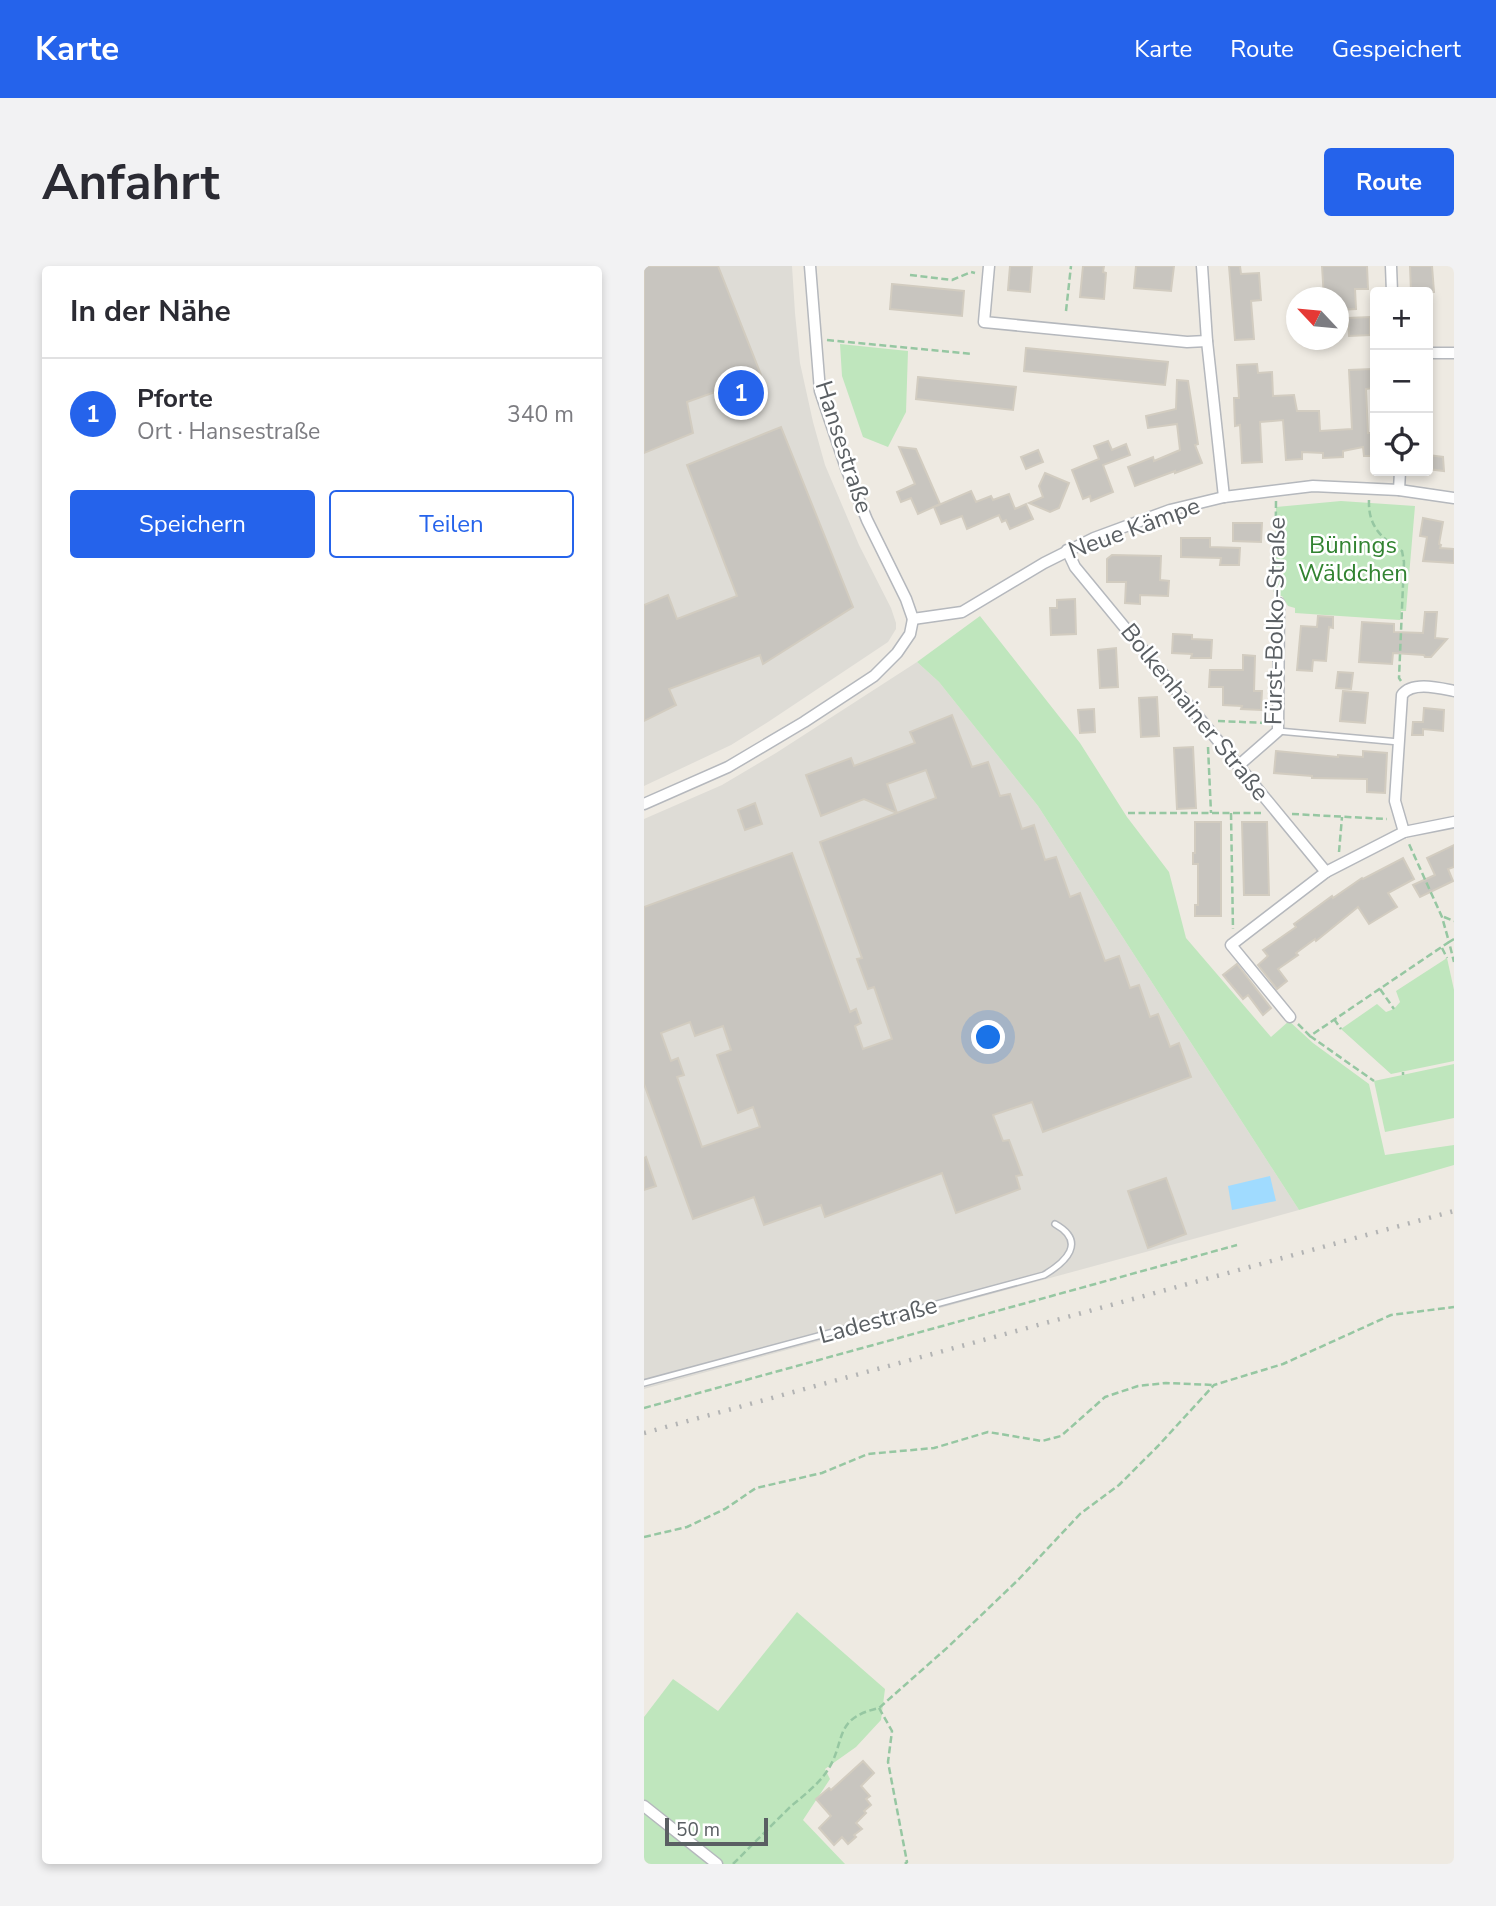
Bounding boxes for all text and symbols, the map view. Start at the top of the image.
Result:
text: Karte [35,27,119,72]
text: Karte [1134,33,1192,65]
text: Route [1230,33,1294,65]
text: Gespeichert [1332,33,1461,65]
button: Route [1324,148,1454,216]
text: Anfahrt [42,149,220,216]
north arrow [1286,287,1349,350]
map controls [1370,287,1433,476]
button: + [1370,287,1433,350]
text: In der Nähe [70,291,231,332]
button: − [1370,350,1433,413]
pin: 1 [718,367,764,419]
street label: Hansestraße [808,377,880,517]
text: Pforte [137,381,213,416]
text: 1 [86,399,100,430]
text: 340 m [507,399,574,430]
button: locate [1370,413,1433,476]
text: Ort · Hansestraße [137,416,320,447]
street label: Neue Kämpe [1064,489,1204,567]
button: Speichern [70,490,315,558]
button: Teilen [329,490,574,558]
street label: Fürst-Bolko-Straße [1257,517,1293,725]
park label: Bünings Wäldchen [1298,529,1408,589]
street label: Bolkenhainer Straße [1113,617,1277,807]
your location [971,1020,1005,1054]
street label: Ladestraße [815,1289,941,1351]
scale bar [665,1815,768,1847]
text: 50 m [676,1817,720,1843]

